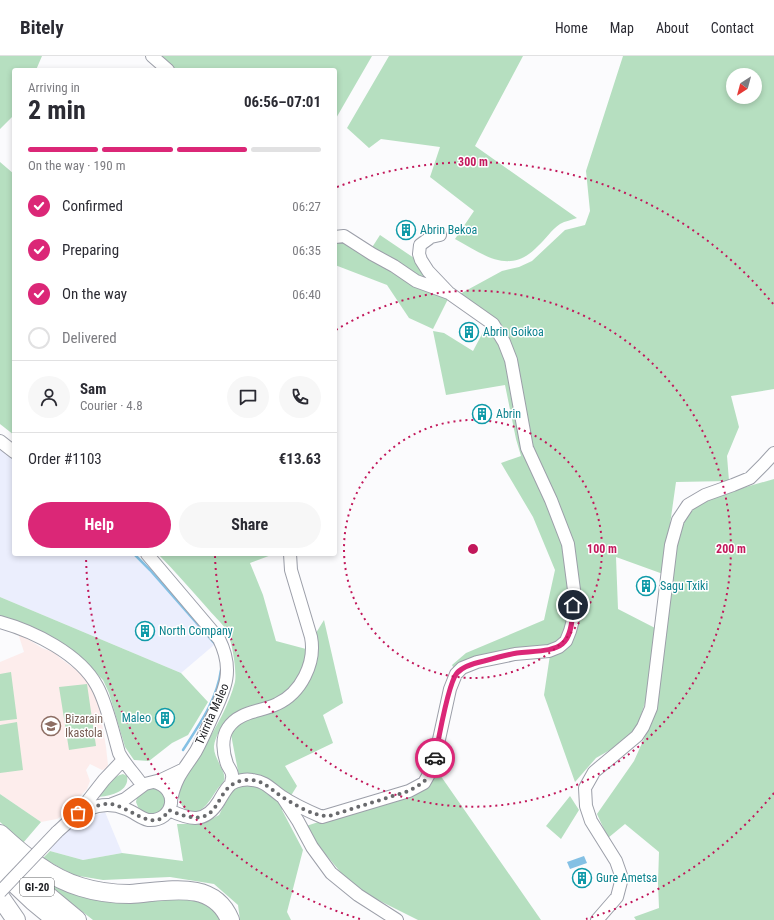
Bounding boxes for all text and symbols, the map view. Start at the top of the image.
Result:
text: Bitely [20,16,64,39]
text: Home [555,20,588,36]
text: Map [610,20,634,36]
text: About [656,20,689,36]
text: Contact [711,20,754,36]
north arrow [726,68,762,104]
map controls [726,68,762,104]
text: Arriving in [28,80,80,95]
text: 06:56–07:01 [244,93,321,111]
text: 2 min [28,95,86,125]
text: 300 m [458,155,488,169]
text: On the way · 190 m [28,158,125,173]
icon: check [28,195,50,217]
text: Confirmed [62,197,123,215]
text: 06:27 [292,199,321,214]
building icon: Abrin Bekoa [395,219,417,241]
place label: Abrin Bekoa [420,223,477,237]
icon: check [28,239,50,261]
text: Preparing [62,241,119,259]
text: 06:35 [292,243,321,258]
icon: check [28,283,50,305]
text: On the way [62,285,127,303]
text: 06:40 [292,287,321,302]
building icon: Abrin Goikoa [458,321,480,343]
place label: Abrin Goikoa [483,325,544,339]
text: Delivered [62,329,117,347]
button: person [28,376,70,418]
button: chat [227,376,269,418]
button: phone [279,376,321,418]
text: Sam [80,380,106,398]
text: Courier · 4.8 [80,398,143,413]
building icon: Abrin [471,403,493,425]
place label: Abrin [496,407,521,421]
text: Order #1103 [28,450,102,468]
text: €13.63 [279,450,321,468]
button: Help [28,502,171,548]
button: Share [179,502,321,548]
centre of rings [466,542,480,556]
text: 100 m [587,542,617,556]
text: 200 m [716,542,746,556]
building icon: Sagu Txiki [635,575,657,597]
place label: Sagu Txiki [660,579,708,593]
pin [556,588,590,622]
icon: home [562,594,584,616]
building icon: North Company [134,620,156,642]
place label: North Company [159,624,233,638]
street label: Txirrita Maleo [192,681,232,747]
building icon: Maleo [154,707,176,729]
place label: Maleo [122,711,151,725]
place label: Bizarain Ikastola [65,712,103,740]
school or university icon: Bizarain Ikastola [40,715,62,737]
courier [415,738,455,778]
icon: car [424,747,446,769]
pin [61,796,95,830]
icon: bag [67,802,89,824]
building icon: Gure Ametsa [571,867,593,889]
place label: Gure Ametsa [596,871,657,885]
road number: GI-20 [20,878,54,896]

